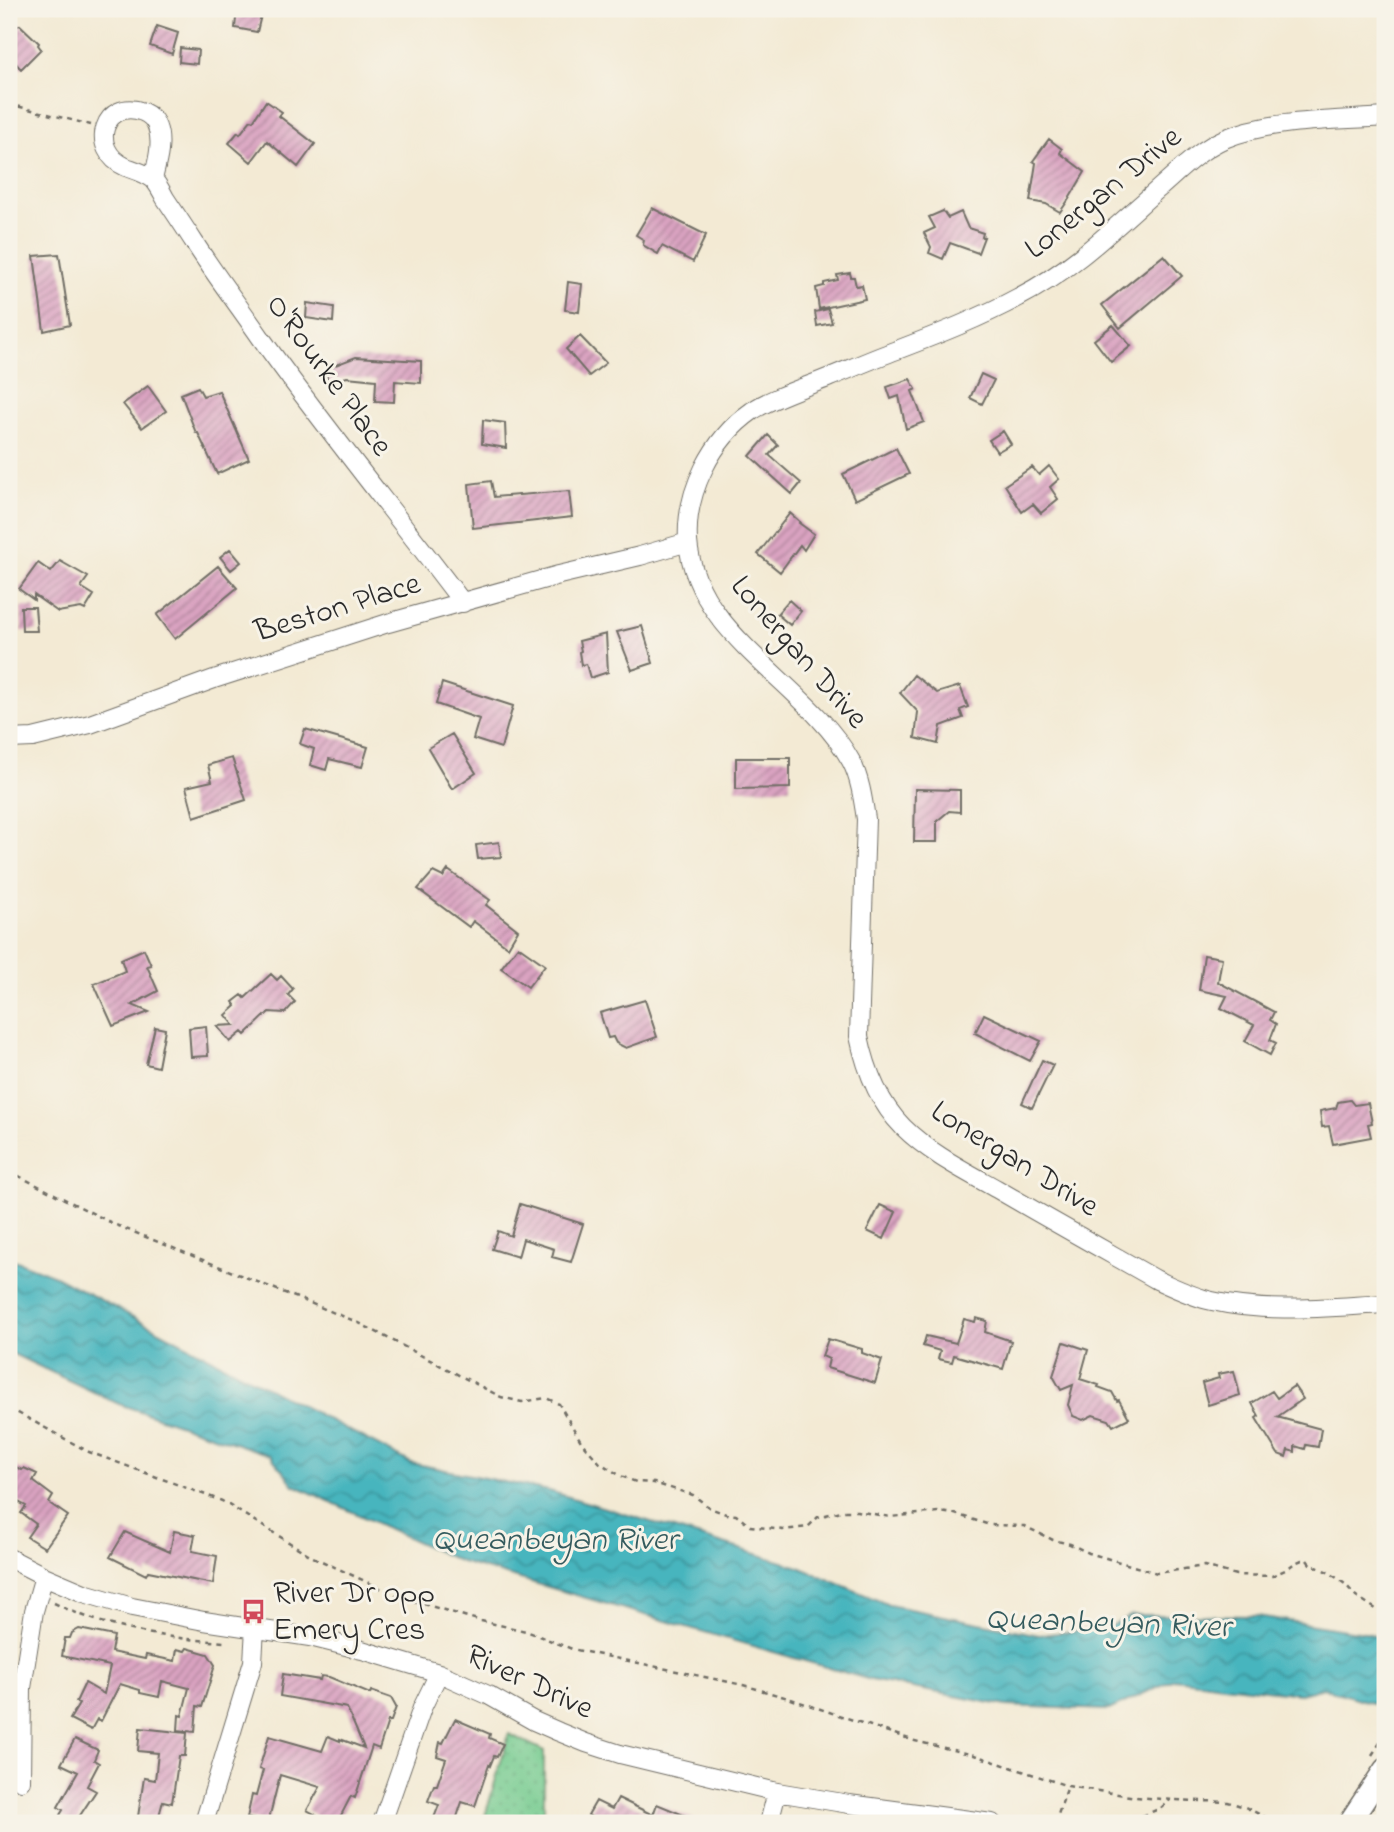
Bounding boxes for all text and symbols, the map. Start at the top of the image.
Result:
street label: Lonergan Drive [1015,115,1193,272]
street label: O'Rourke Place [253,285,404,468]
street label: Beston Place [248,561,427,657]
street label: Lonergan Drive [718,566,879,741]
street label: Lonergan Drive [921,1090,1108,1231]
water label: Queanbeyan River [433,1517,681,1565]
place label: River Dr opp Emery Cres [273,1571,435,1655]
water label: Queanbeyan River [985,1596,1235,1652]
bus stop icon: River Dr opp Emery Cres [239,1598,267,1626]
street label: River Drive [458,1633,601,1733]

